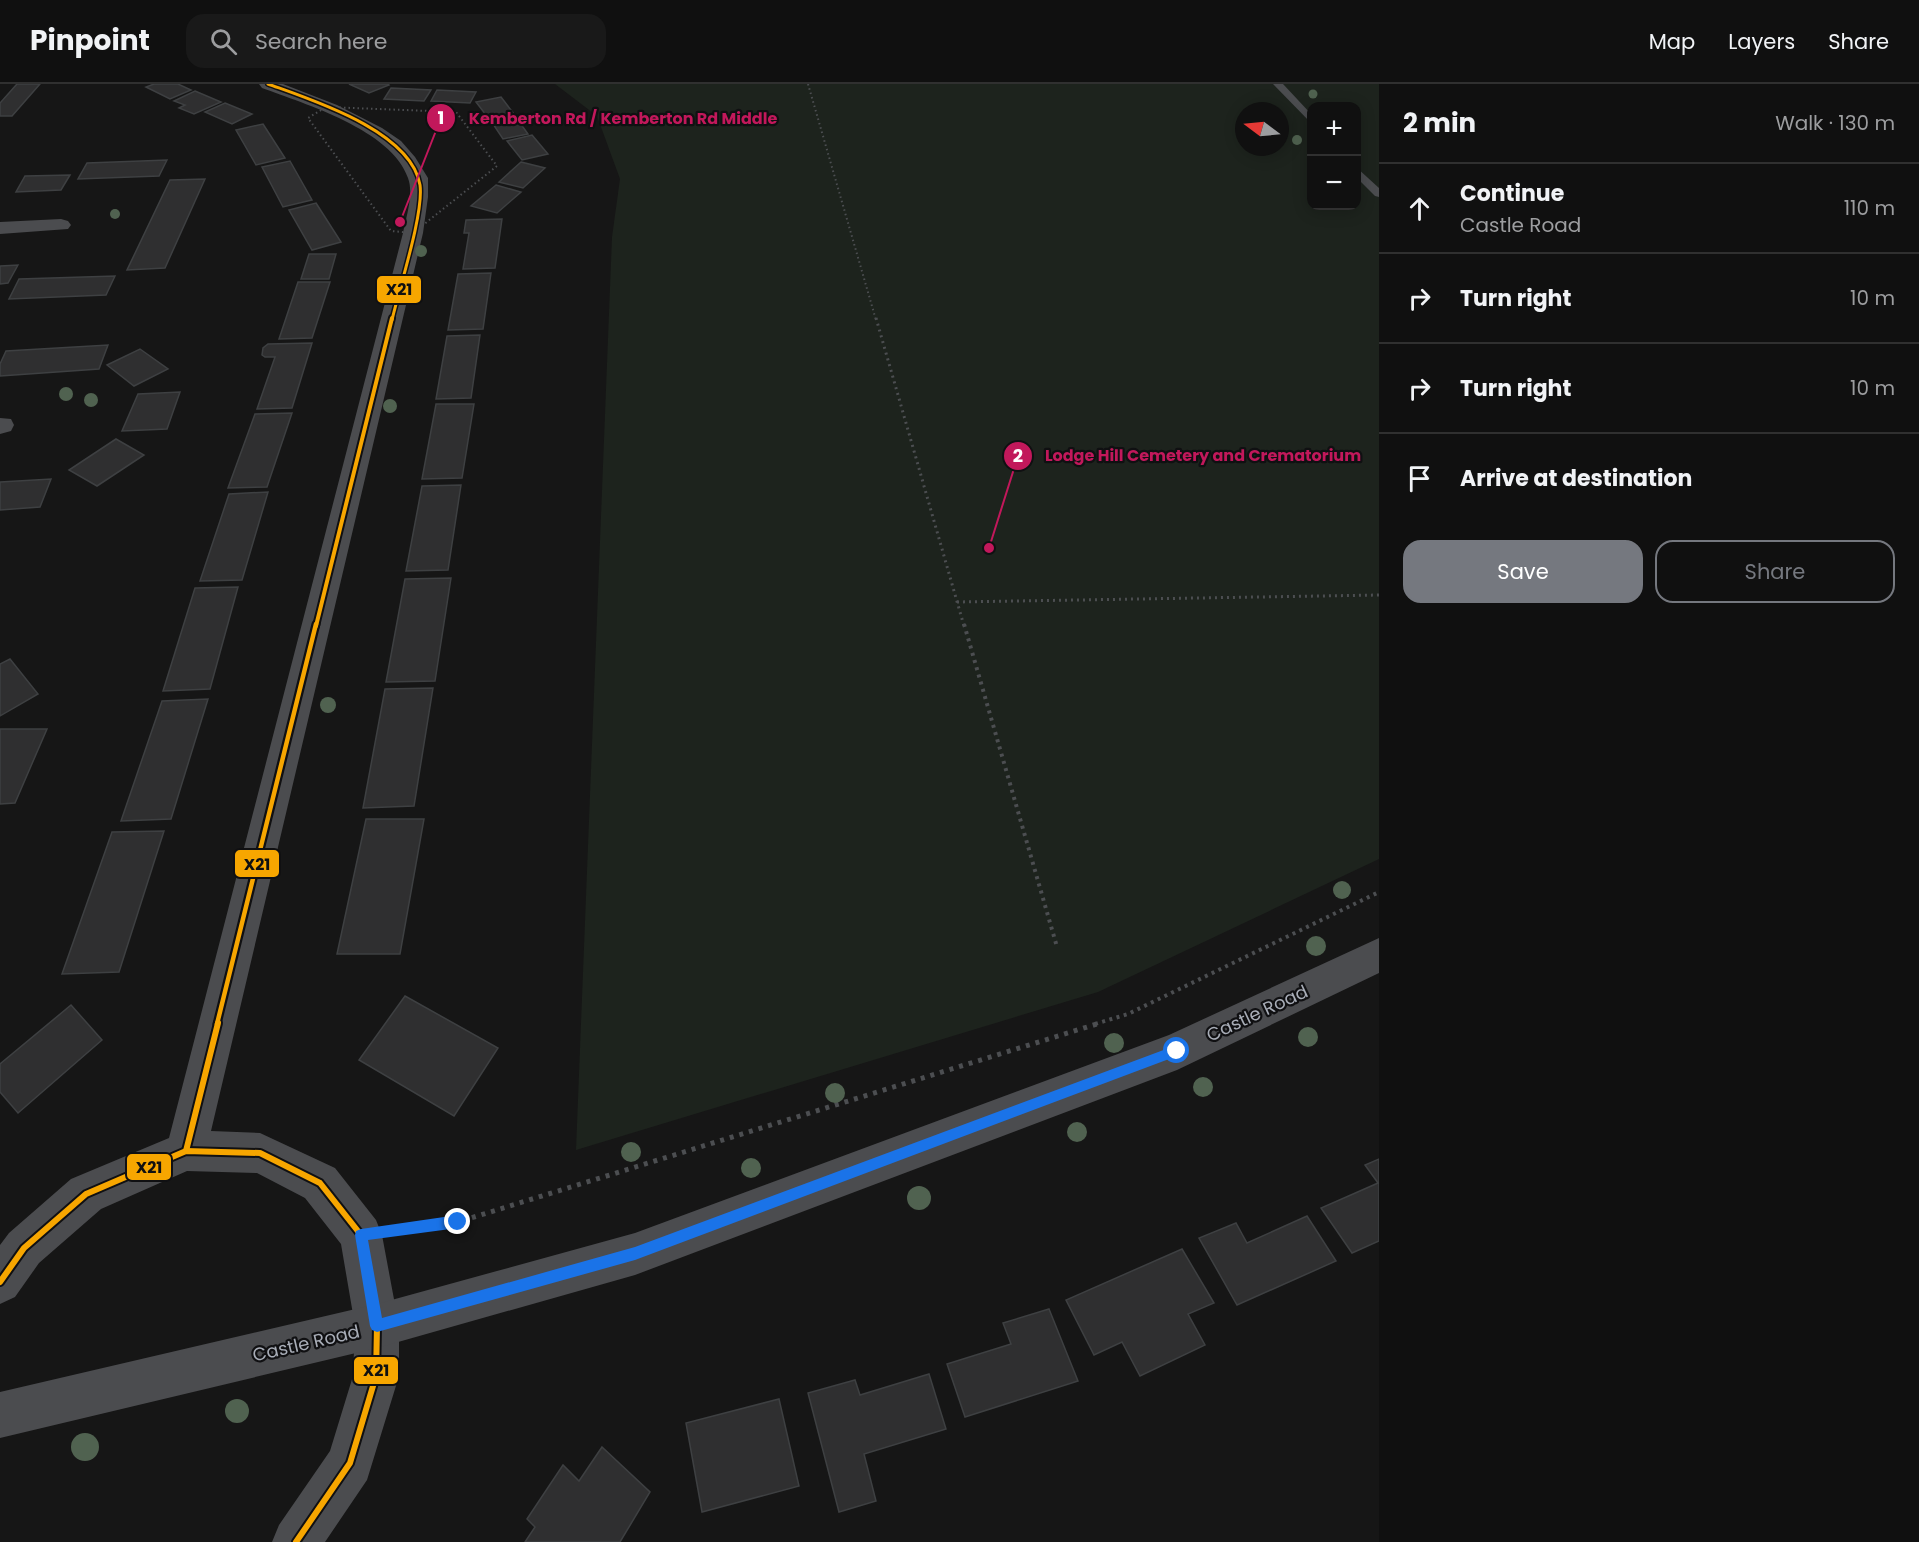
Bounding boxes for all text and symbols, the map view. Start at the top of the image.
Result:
search box [186,14,606,68]
text: Pinpoint [30,21,150,60]
icon: search [207,25,240,58]
text: Search here [255,26,387,57]
text: Map [1649,27,1695,56]
text: Layers [1728,27,1795,56]
text: Share [1828,27,1889,56]
callout: Kemberton Rd / Kemberton Rd Middle [426,101,789,135]
north arrow [1235,102,1289,156]
map controls [1307,102,1361,210]
button: + [1307,102,1361,156]
text: 1 [438,105,444,130]
text: 2 min [1403,105,1476,141]
text: Kemberton Rd / Kemberton Rd Middle [469,107,777,130]
text: Walk · 130 m [1775,109,1895,137]
button: − [1307,156,1361,210]
text: Continue [1460,178,1564,209]
icon: ahead [1403,192,1436,225]
text: 110 m [1844,194,1895,222]
text: Castle Road [1460,211,1581,239]
line badge: X21 [376,275,422,304]
text: X21 [386,278,412,301]
icon: right [1403,282,1436,315]
text: Turn right [1460,283,1571,314]
text: 10 m [1850,284,1895,312]
icon: right [1403,372,1436,405]
text: Turn right [1460,373,1571,404]
text: 10 m [1850,374,1895,402]
callout: Lodge Hill Cemetery and Crematorium [1003,439,1373,473]
text: 2 [1013,443,1023,468]
text: Lodge Hill Cemetery and Crematorium [1045,444,1361,467]
icon: arrive [1403,462,1436,495]
text: Arrive at destination [1460,463,1692,494]
button: Save [1403,540,1643,603]
button: Share [1655,540,1895,603]
line badge: X21 [234,849,280,878]
text: X21 [244,853,270,876]
street label: Castle Road [1202,979,1312,1047]
route start [1163,1037,1189,1063]
line badge: X21 [126,1153,172,1181]
text: X21 [136,1156,162,1179]
route end [444,1208,470,1234]
street label: Castle Road [250,1319,362,1367]
line badge: X21 [353,1356,399,1385]
text: X21 [363,1359,389,1382]

